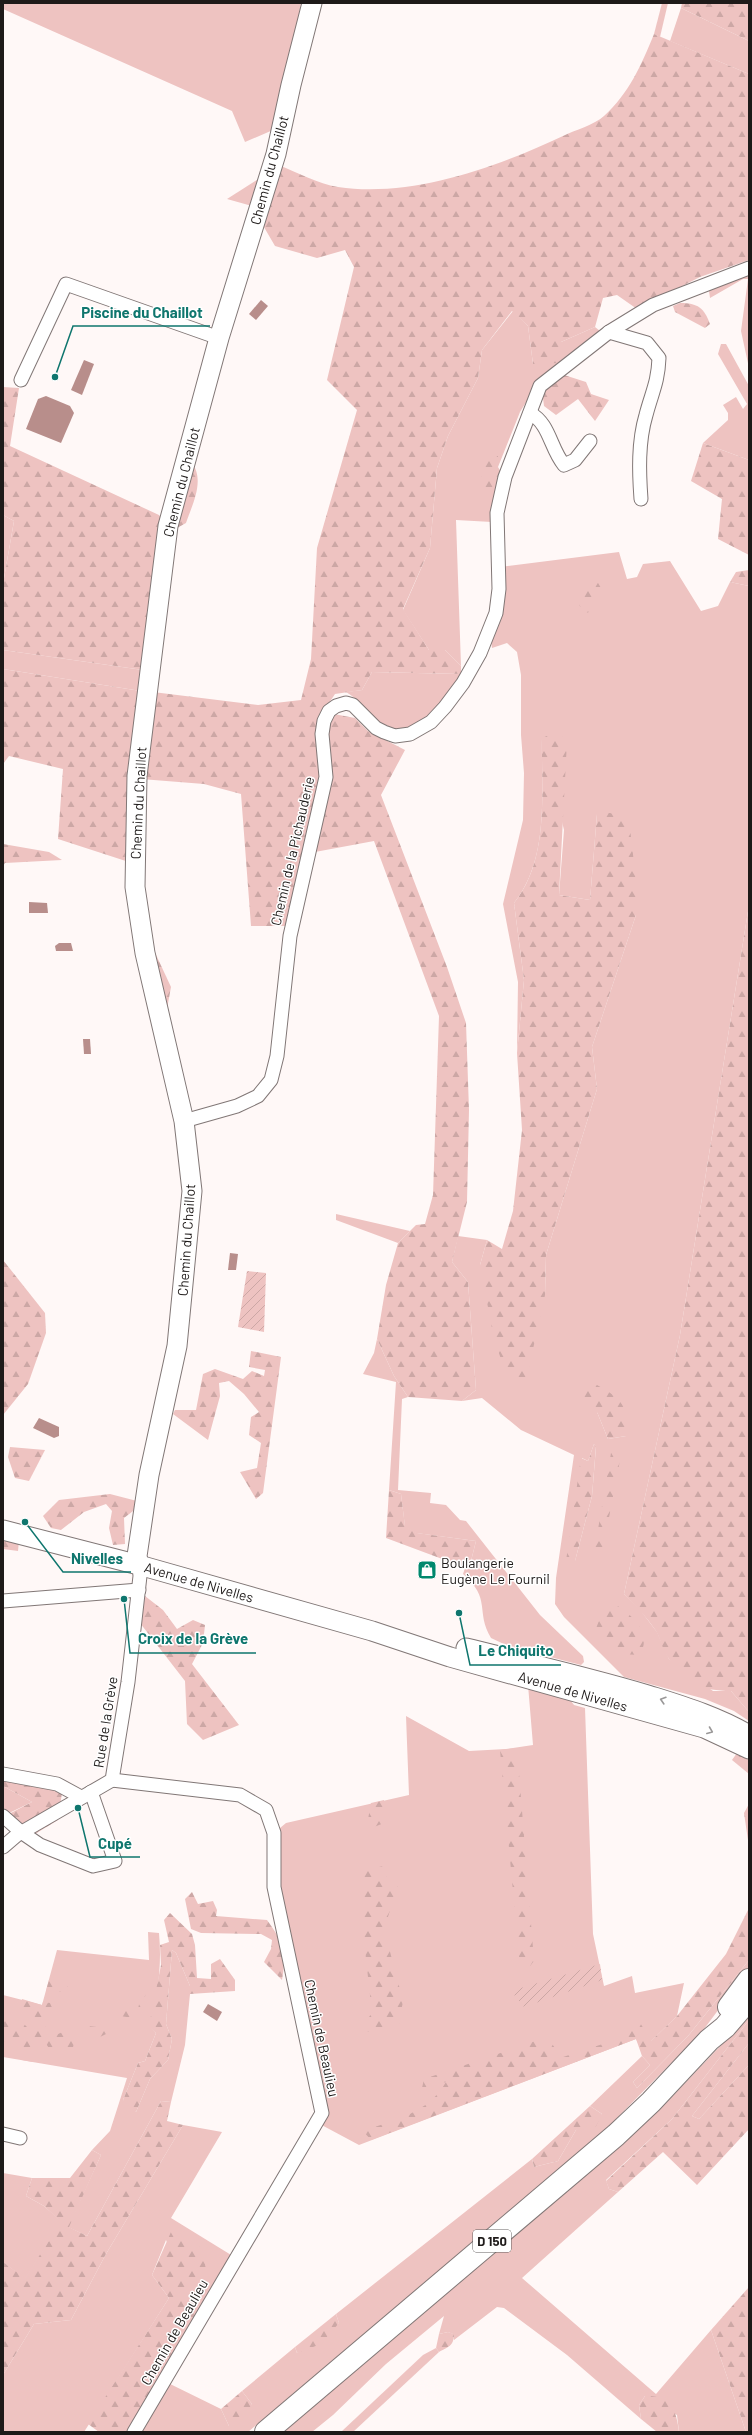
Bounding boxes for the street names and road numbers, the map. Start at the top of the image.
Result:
street label: Chemin du Chaillot [246,113,292,227]
street label: Chemin du Chaillot [159,425,203,539]
street label: Chemin du Chaillot [127,746,149,860]
street label: Chemin de la Pichauderie [267,775,317,927]
street label: Chemin du Chaillot [174,1183,198,1297]
street label: Avenue de Nivelles [143,1558,256,1606]
street label: Avenue de Nivelles [517,1667,630,1715]
street label: Rue de la Grève [89,1675,121,1769]
street label: Chemin de Beaulieu [301,1978,343,2098]
road number: D 150 [473,2230,511,2252]
street label: Chemin de Beaulieu [137,2276,211,2388]

